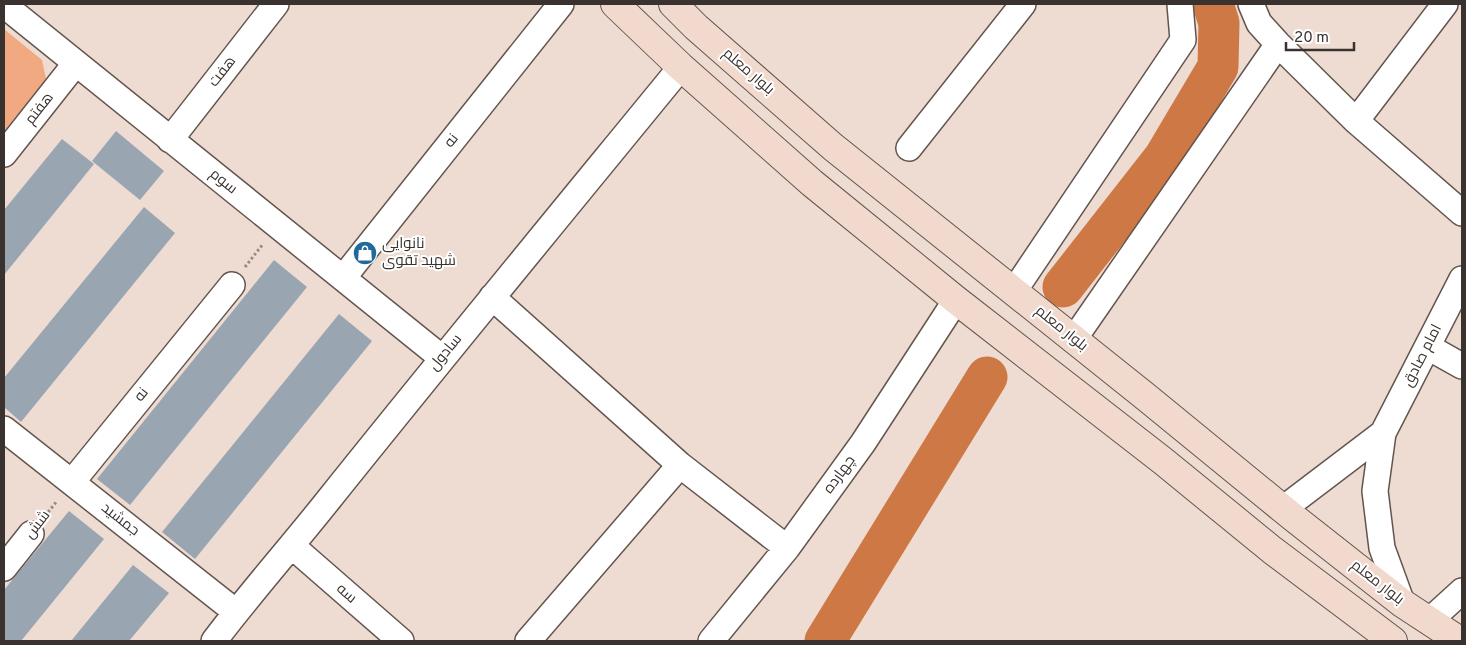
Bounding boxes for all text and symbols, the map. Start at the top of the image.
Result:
scale bar [1286,20,1354,52]
text: 20 m [1294,29,1329,48]
street label: بلوار معلم [718,44,778,100]
street label: هفت [205,53,241,91]
street label: هفتم [21,89,59,129]
street label: نه [441,130,463,152]
street label: سوم [205,165,241,199]
place label: نانوایی شهید تقوی [382,235,456,271]
shop icon: نانوایی شهید تقوی [352,240,378,266]
street label: بلوار معلم [1031,302,1091,356]
street label: امام صادق [1399,321,1447,391]
street label: سادول [425,331,467,375]
street label: نه [131,384,153,406]
street label: چهارده [820,452,860,498]
street label: جمشید [97,499,143,541]
street label: شش [21,507,55,543]
street label: بلوار معلم [1347,556,1407,610]
street label: سه [332,580,360,608]

